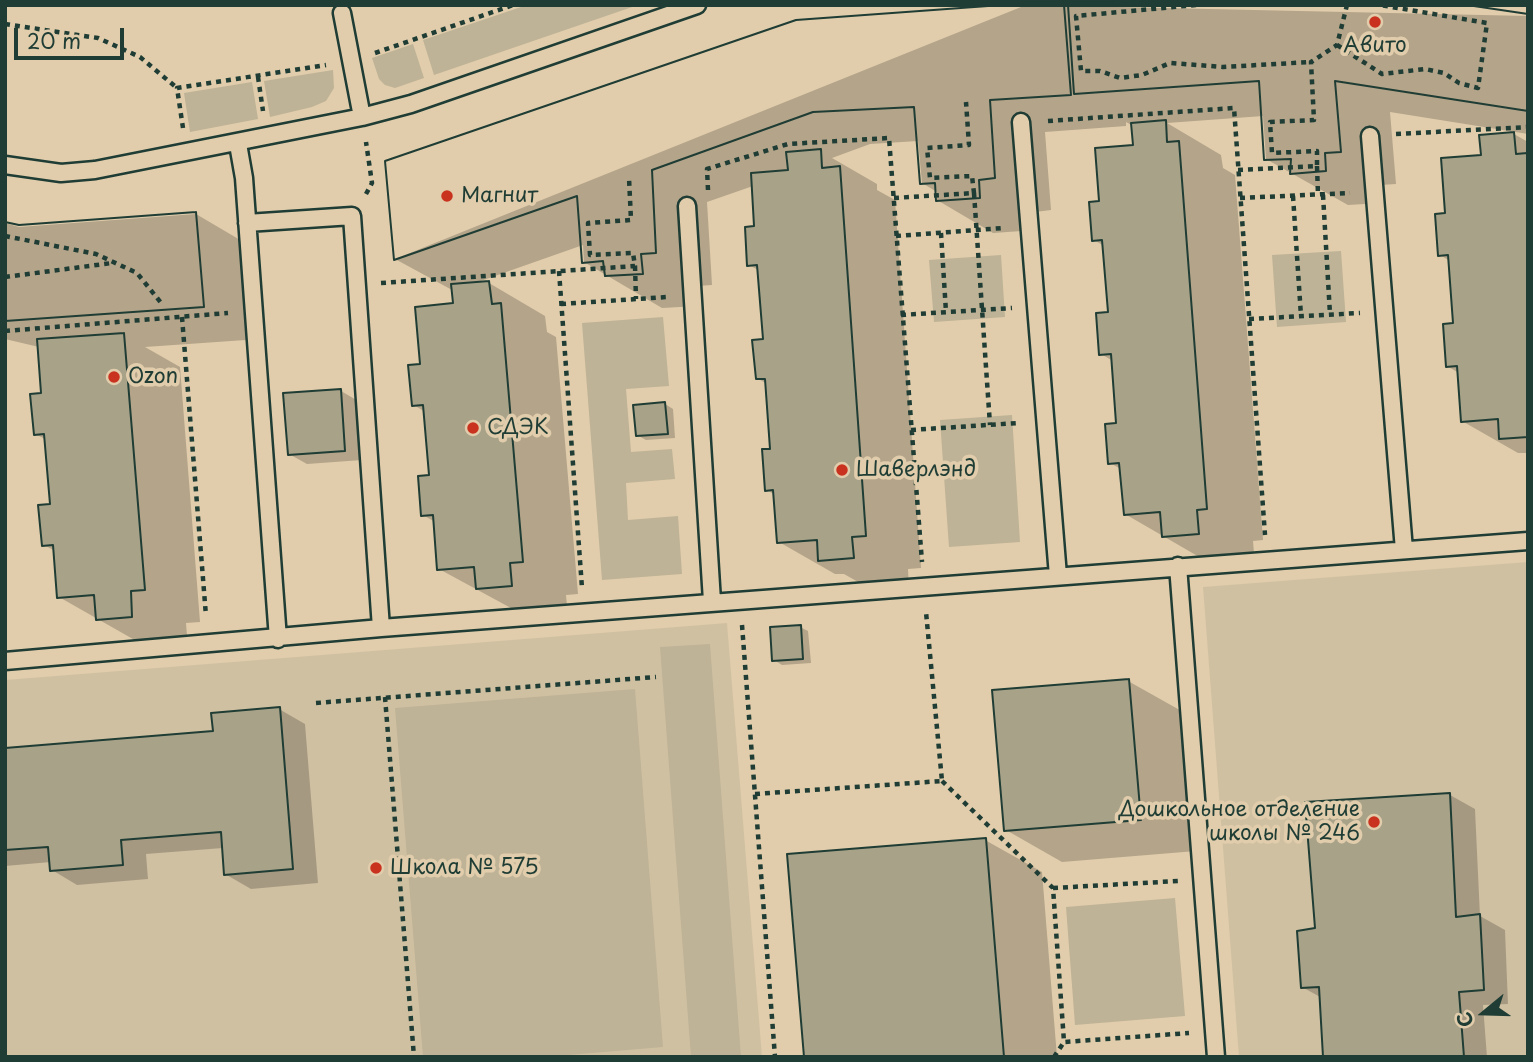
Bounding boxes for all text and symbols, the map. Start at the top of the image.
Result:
scale bar [18,14,128,58]
marker: Авито [1367,14,1383,30]
text: 20 m [27,24,81,56]
place label: Авито [1343,33,1407,59]
place label: Магнит [461,183,538,209]
marker: Магнит [439,188,455,204]
place label: Ozon [128,364,178,390]
marker: Ozon [106,369,122,385]
place label: СДЭК [487,415,549,441]
marker: СДЭК [465,420,481,436]
place label: Шаверлэнд [856,457,976,483]
marker: Шаверлэнд [834,462,850,478]
place label: Дошкольное отделение школы № 246 [1119,797,1360,847]
marker: Дошкольное отделение школы № 246 [1366,814,1382,830]
place label: Школа № 575 [390,855,539,881]
marker: Школа № 575 [368,860,384,876]
north arrow [1449,978,1519,1048]
text: С [1449,1009,1480,1031]

